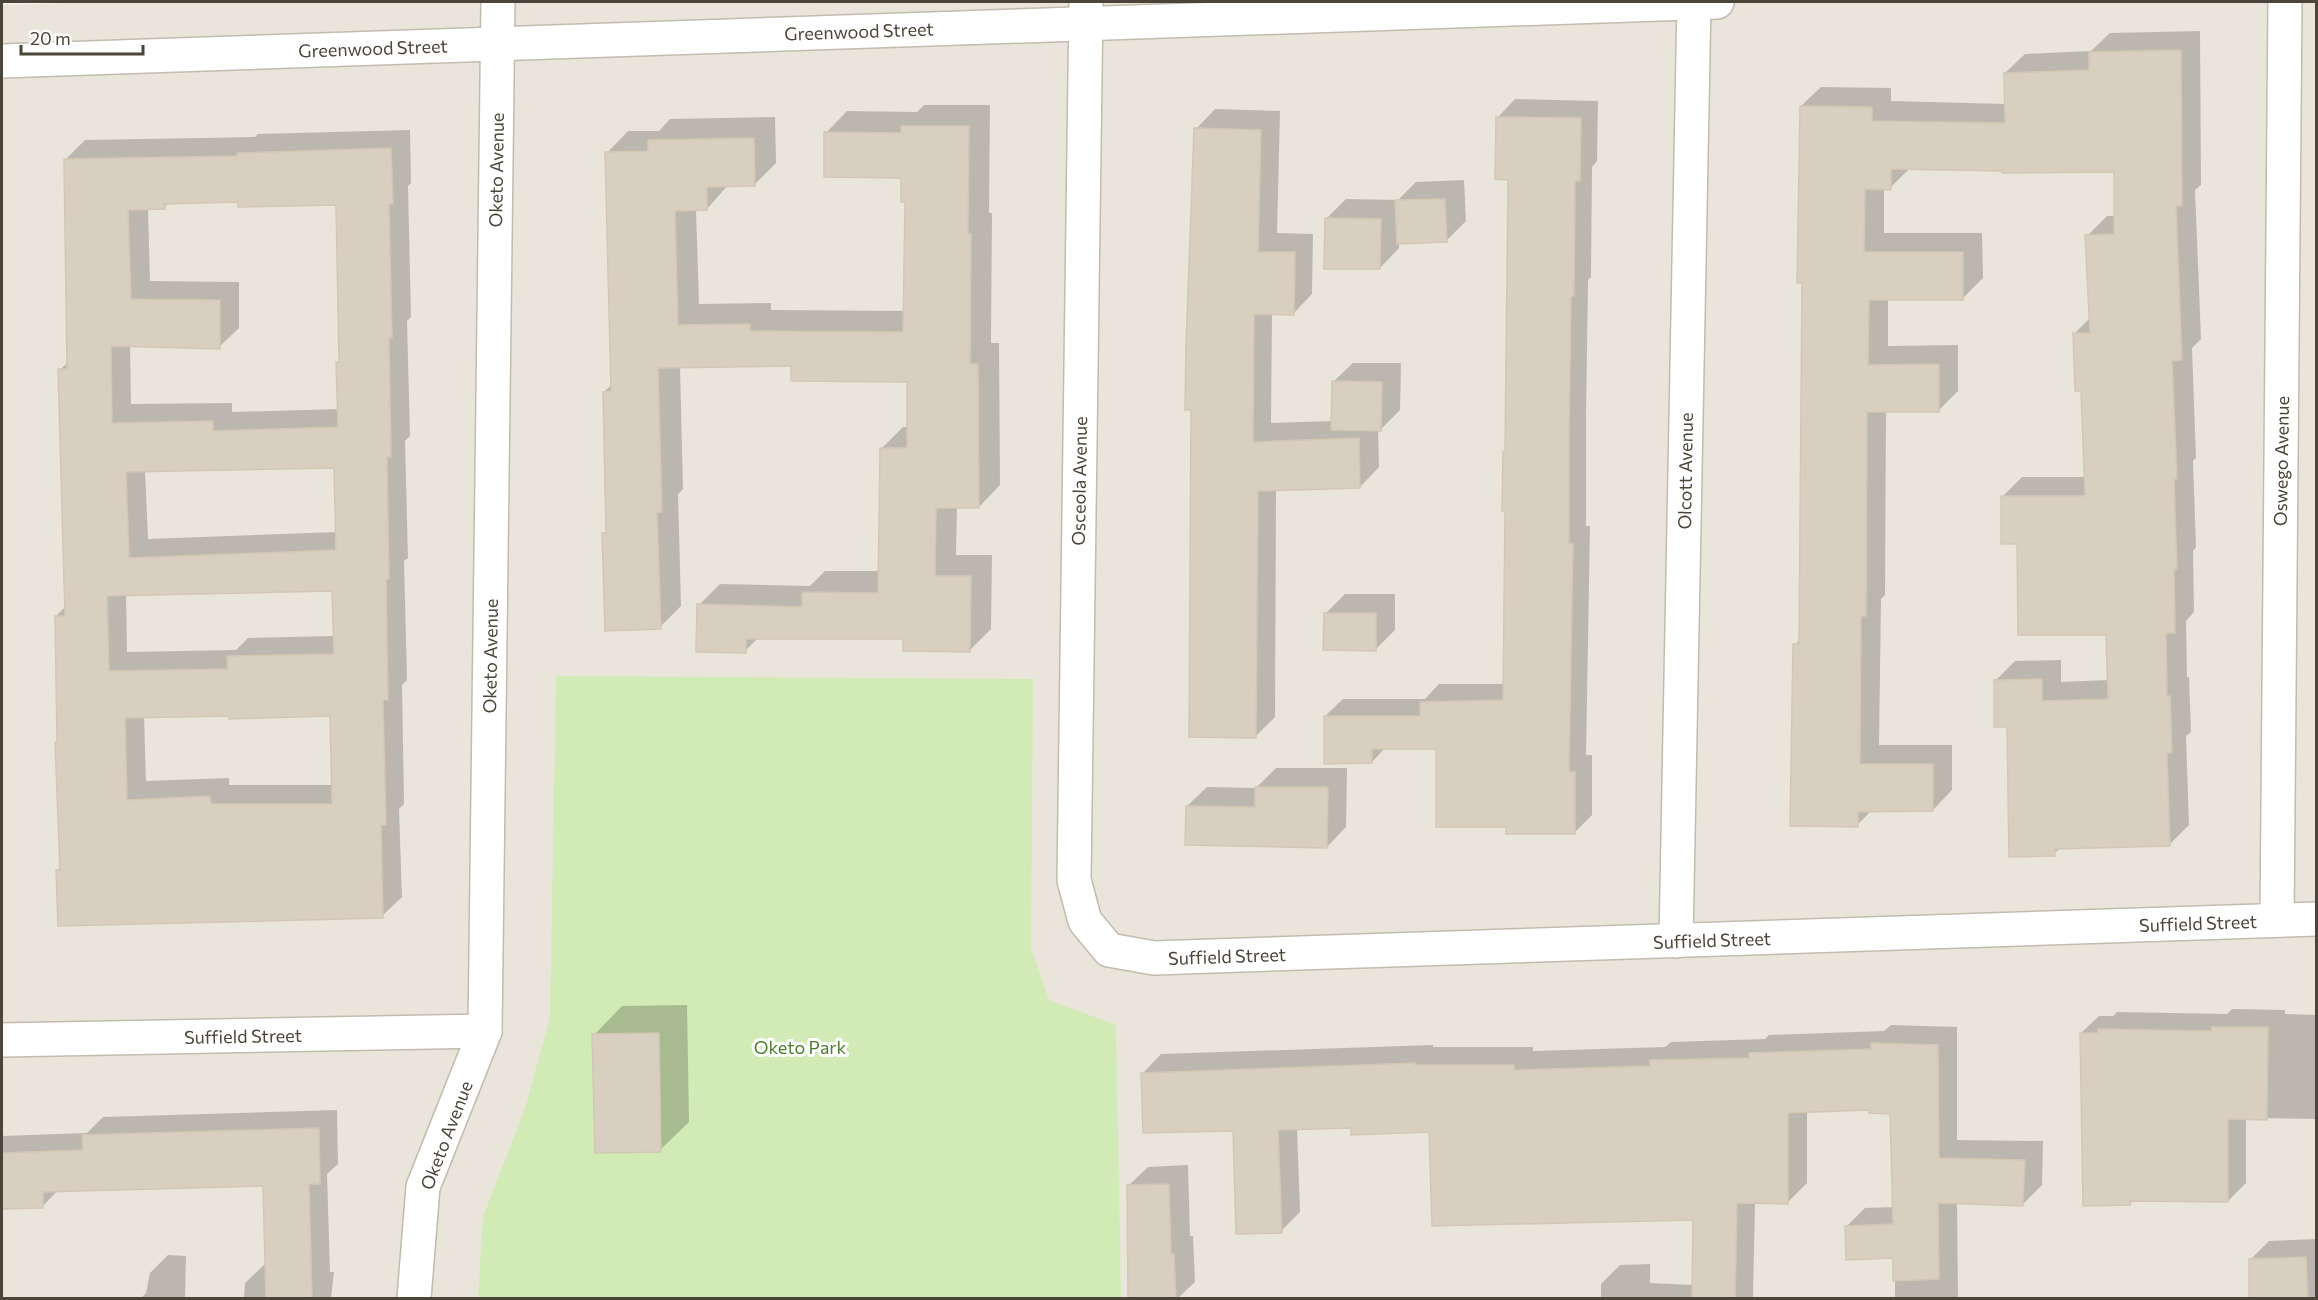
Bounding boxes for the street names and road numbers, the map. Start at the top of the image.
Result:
street label: Greenwood Street [784,17,934,45]
street label: Greenwood Street [298,34,448,62]
street label: Oketo Avenue [484,112,508,228]
street label: Oswego Avenue [2269,396,2293,526]
street label: Olcott Avenue [1673,412,1697,530]
street label: Osceola Avenue [1067,416,1091,546]
street label: Oketo Avenue [478,598,502,714]
street label: Suffield Street [2139,910,2257,936]
street label: Suffield Street [1653,927,1771,953]
street label: Suffield Street [1168,943,1286,969]
street label: Suffield Street [184,1024,302,1048]
street label: Oketo Avenue [415,1077,477,1193]

